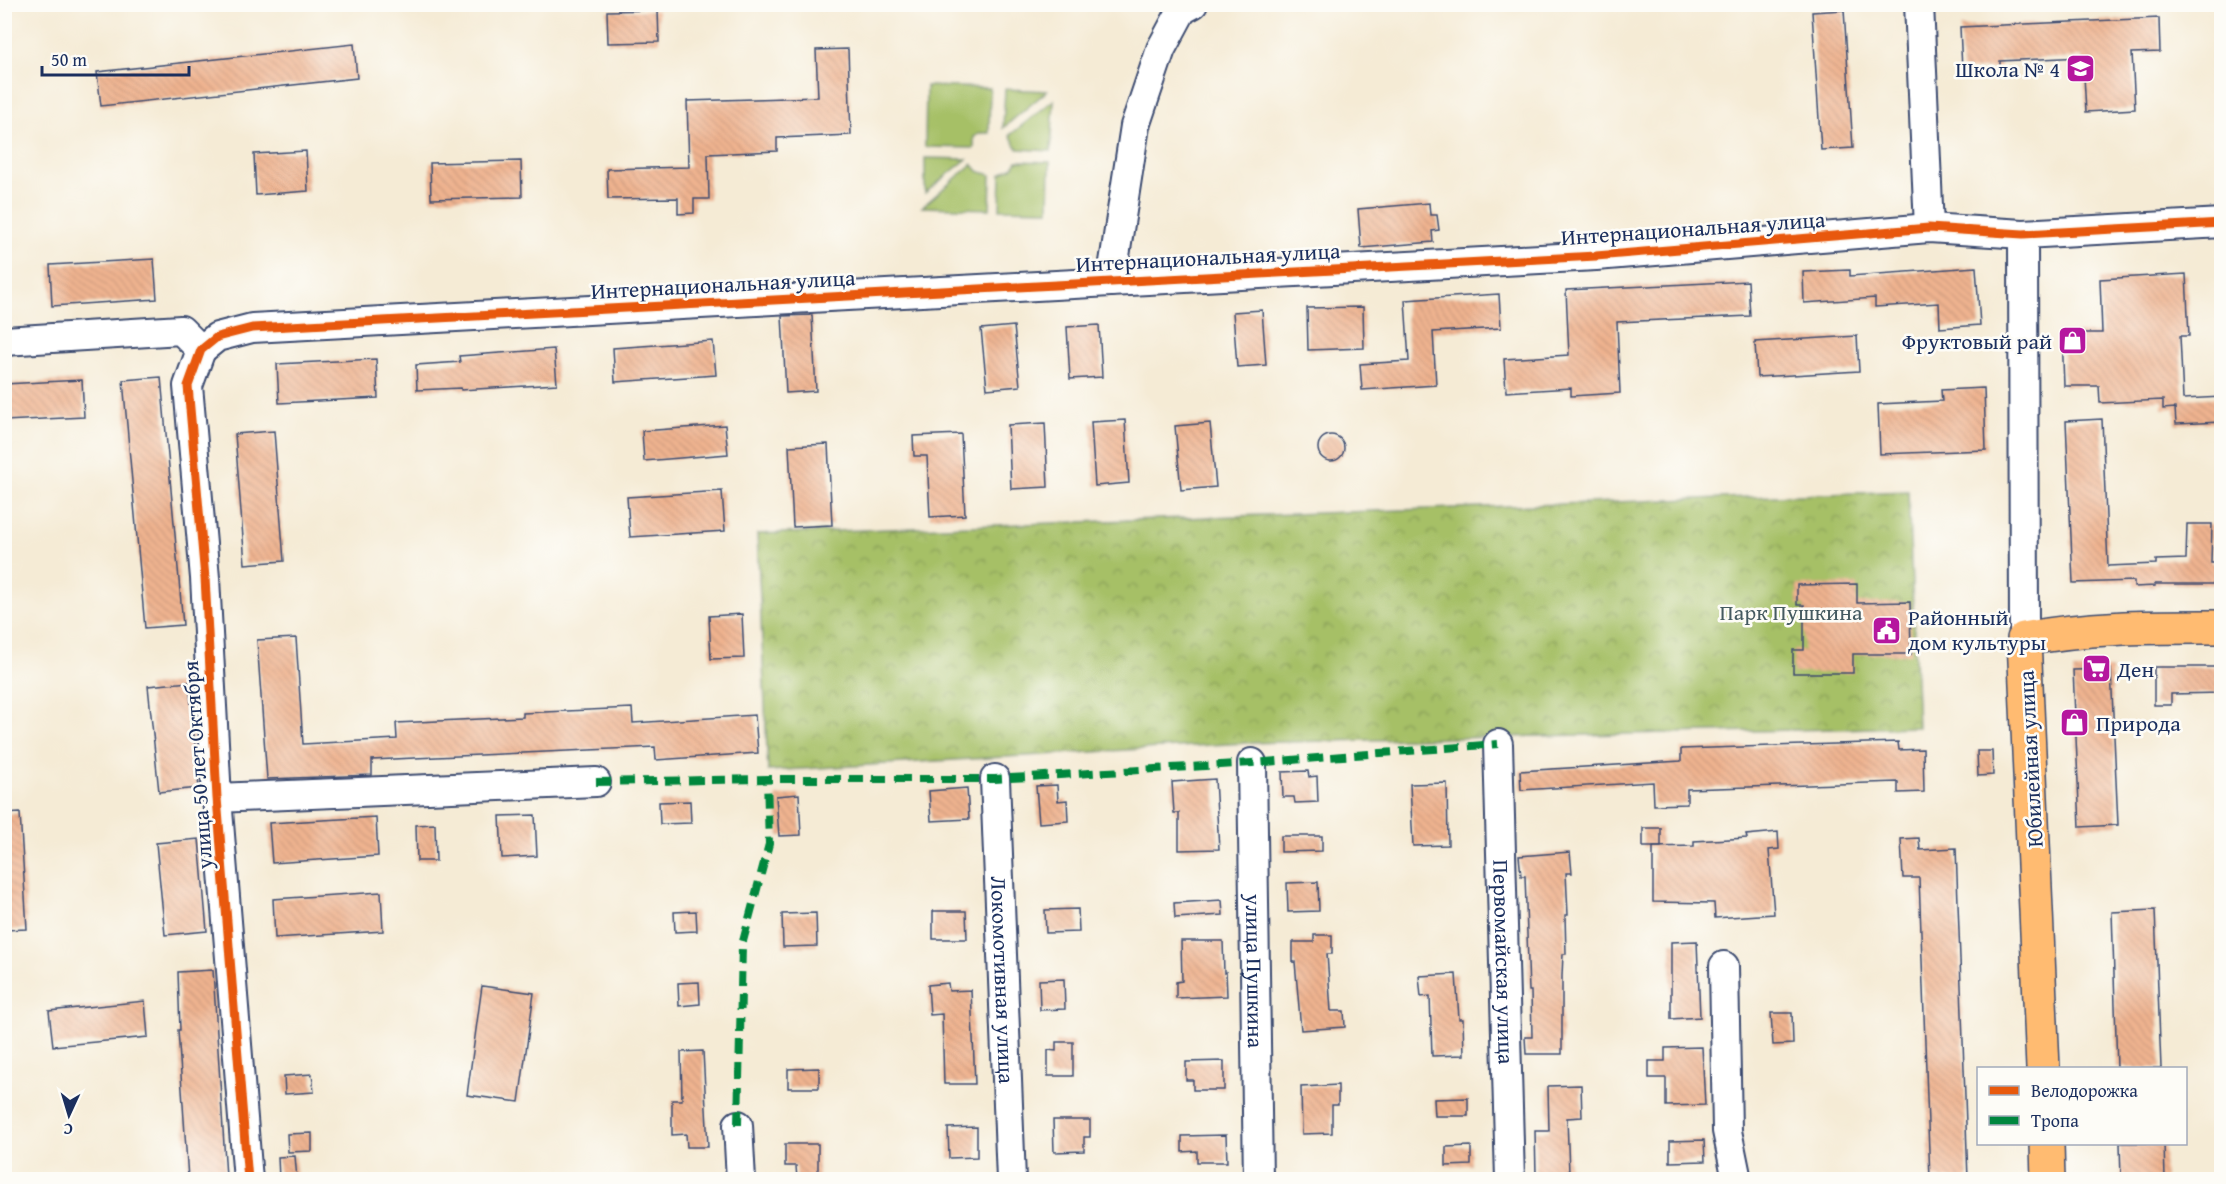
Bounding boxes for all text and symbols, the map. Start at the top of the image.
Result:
scale bar [42,39,189,77]
text: 50 m [51,46,87,73]
place label: Школа № 4 [1955,53,2060,85]
school or university icon: Школа № 4 [2065,53,2097,85]
street label: Интернациональная улица [1560,203,1827,253]
street label: Интернациональная улица [1075,234,1342,280]
street label: Интернациональная улица [590,261,857,307]
place label: Фруктовый рай [1902,325,2052,357]
shop icon: Фруктовый рай [2057,325,2089,357]
park label: Парк Пушкина [1720,596,1863,628]
place label: Районный дом культуры [1908,601,2046,658]
public building icon: Районный дом культуры [1871,614,1903,646]
supermarket icon: Ден [2080,653,2112,685]
place label: Ден [2116,653,2154,685]
street label: улица 50 лет Октября [174,660,220,871]
street label: Юбилейная улица [2009,669,2051,848]
shop icon: Природа [2059,707,2091,739]
place label: Природа [2096,707,2181,739]
street label: Первомайская улица [1485,859,1523,1065]
street label: Локомотивная улица [983,875,1023,1085]
street label: улица Пушкина [1238,893,1272,1049]
legend [1977,1067,2187,1145]
text: Велодорожка [2031,1077,2138,1104]
north arrow [39,1085,99,1145]
text: Тропа [2031,1107,2079,1134]
text: С [63,1118,73,1142]

